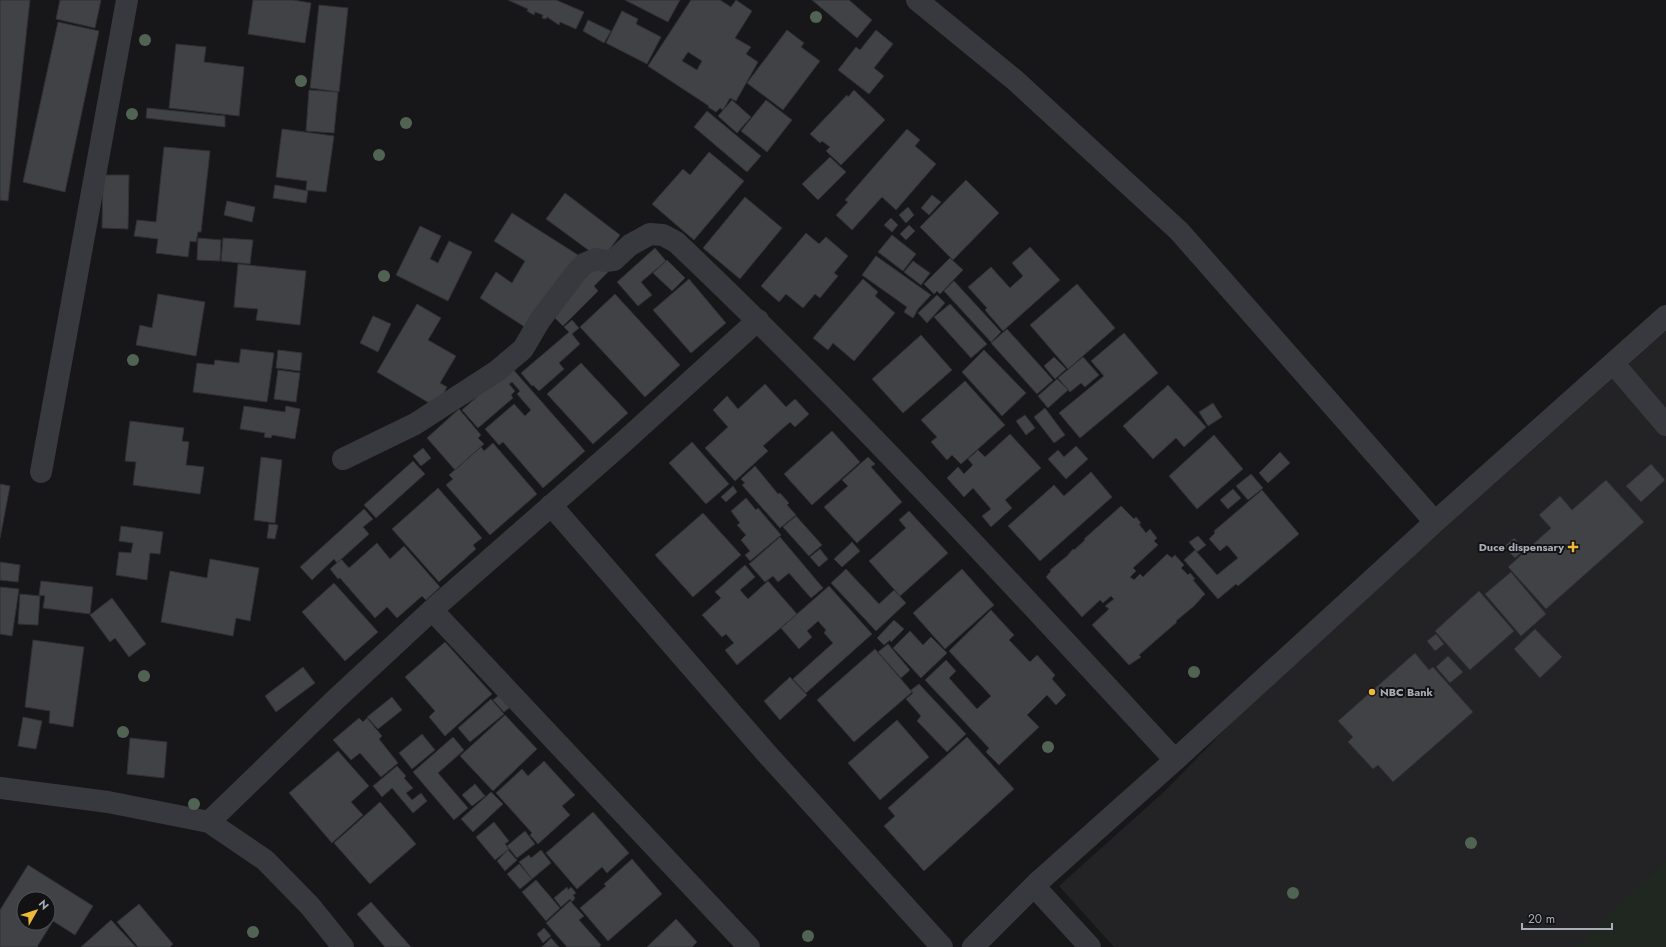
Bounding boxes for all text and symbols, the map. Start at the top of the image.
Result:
place label: Duce dispensary [1479,539,1564,555]
marker: Duce dispensary [1567,541,1579,553]
place label: NBC Bank [1380,684,1434,700]
marker: NBC Bank [1367,687,1377,697]
north arrow [16,891,56,931]
text: N [35,896,53,913]
scale bar [1522,905,1612,931]
text: 20 m [1528,910,1555,928]

